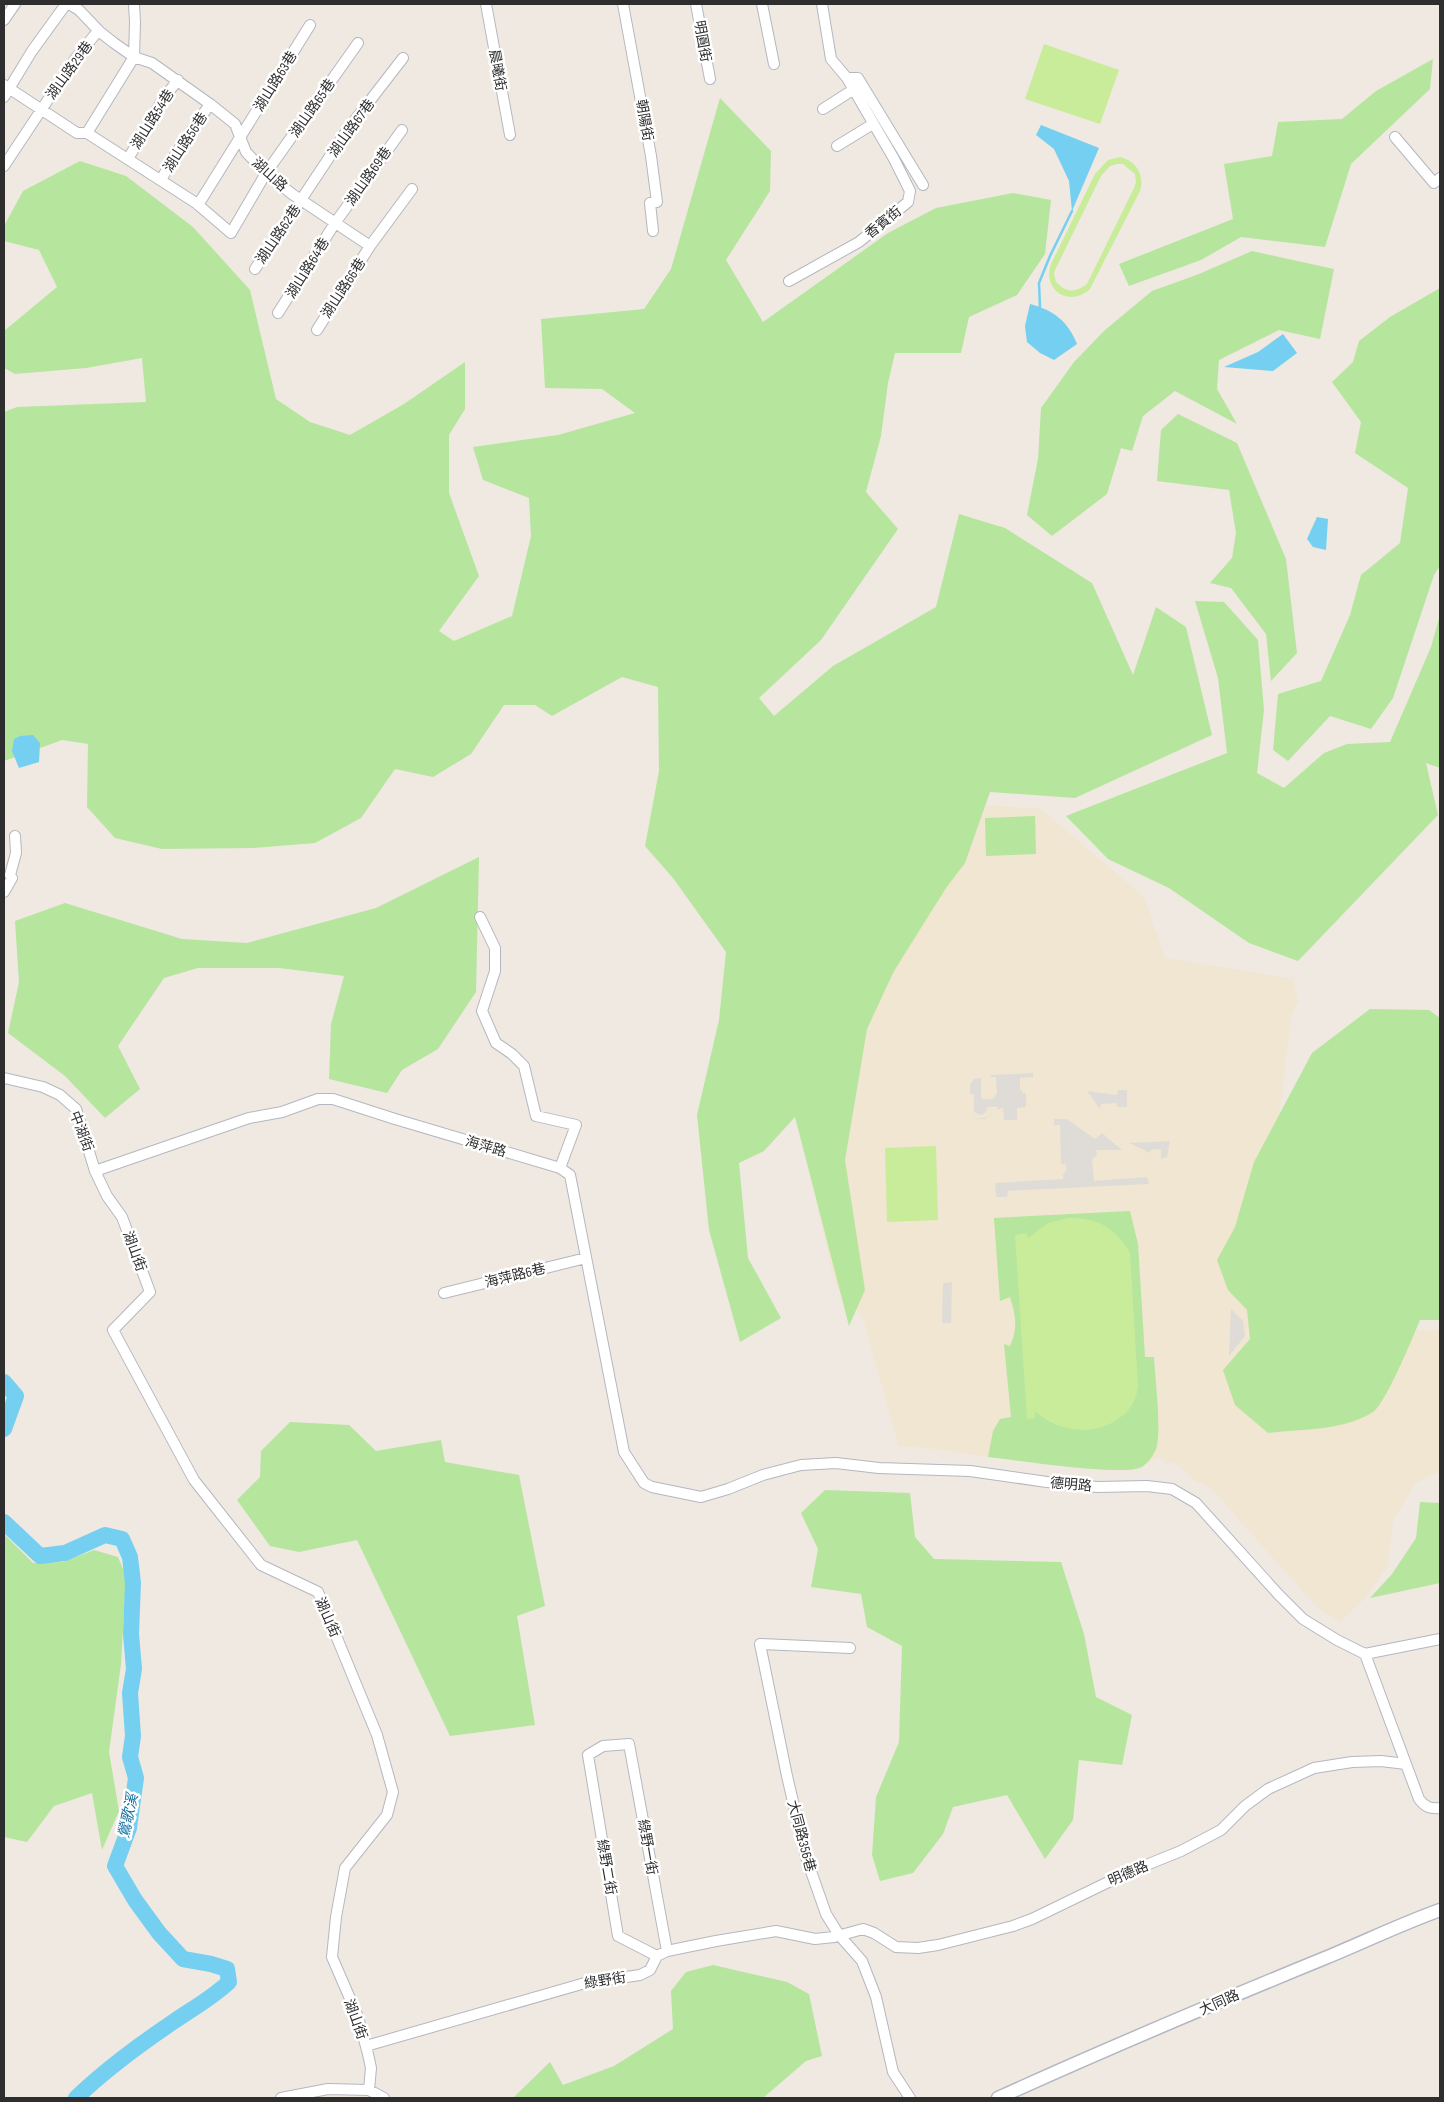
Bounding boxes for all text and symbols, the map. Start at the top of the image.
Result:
street label: 明圓街 [690,19,715,63]
street label: 湖山路29巷 [43,38,96,103]
street label: 湖山路63巷 [250,48,301,115]
street label: 晨曦街 [485,48,510,92]
street label: 湖山路65巷 [286,76,339,141]
street label: 湖山路54巷 [127,86,178,152]
street label: 湖山路67巷 [325,96,378,161]
street label: 朝陽街 [632,98,657,142]
street label: 湖山路56巷 [160,109,211,175]
street label: 湖山路69巷 [342,143,395,209]
street label: 湖山路 [248,154,291,195]
street label: 湖山路62巷 [252,201,304,267]
street label: 香賓街 [862,203,905,242]
street label: 湖山路64巷 [282,235,333,302]
street label: 湖山路66巷 [318,255,369,322]
street label: 中湖街 [66,1109,97,1154]
street label: 海萍路 [463,1133,508,1160]
street label: 湖山街 [119,1229,150,1274]
street label: 海萍路6巷 [483,1260,547,1291]
street label: 德明路 [1049,1474,1093,1495]
street label: 湖山街 [311,1595,344,1640]
water label: 鶯歌溪 [115,1790,143,1840]
street label: 大同路356巷 [784,1798,819,1874]
street label: 綠野一街 [634,1818,661,1876]
street label: 綠野二街 [593,1838,620,1896]
street label: 明德路 [1106,1857,1151,1889]
street label: 綠野街 [583,1969,627,1992]
street label: 大同路 [1197,1986,1242,2019]
street label: 湖山街 [340,1997,371,2042]

